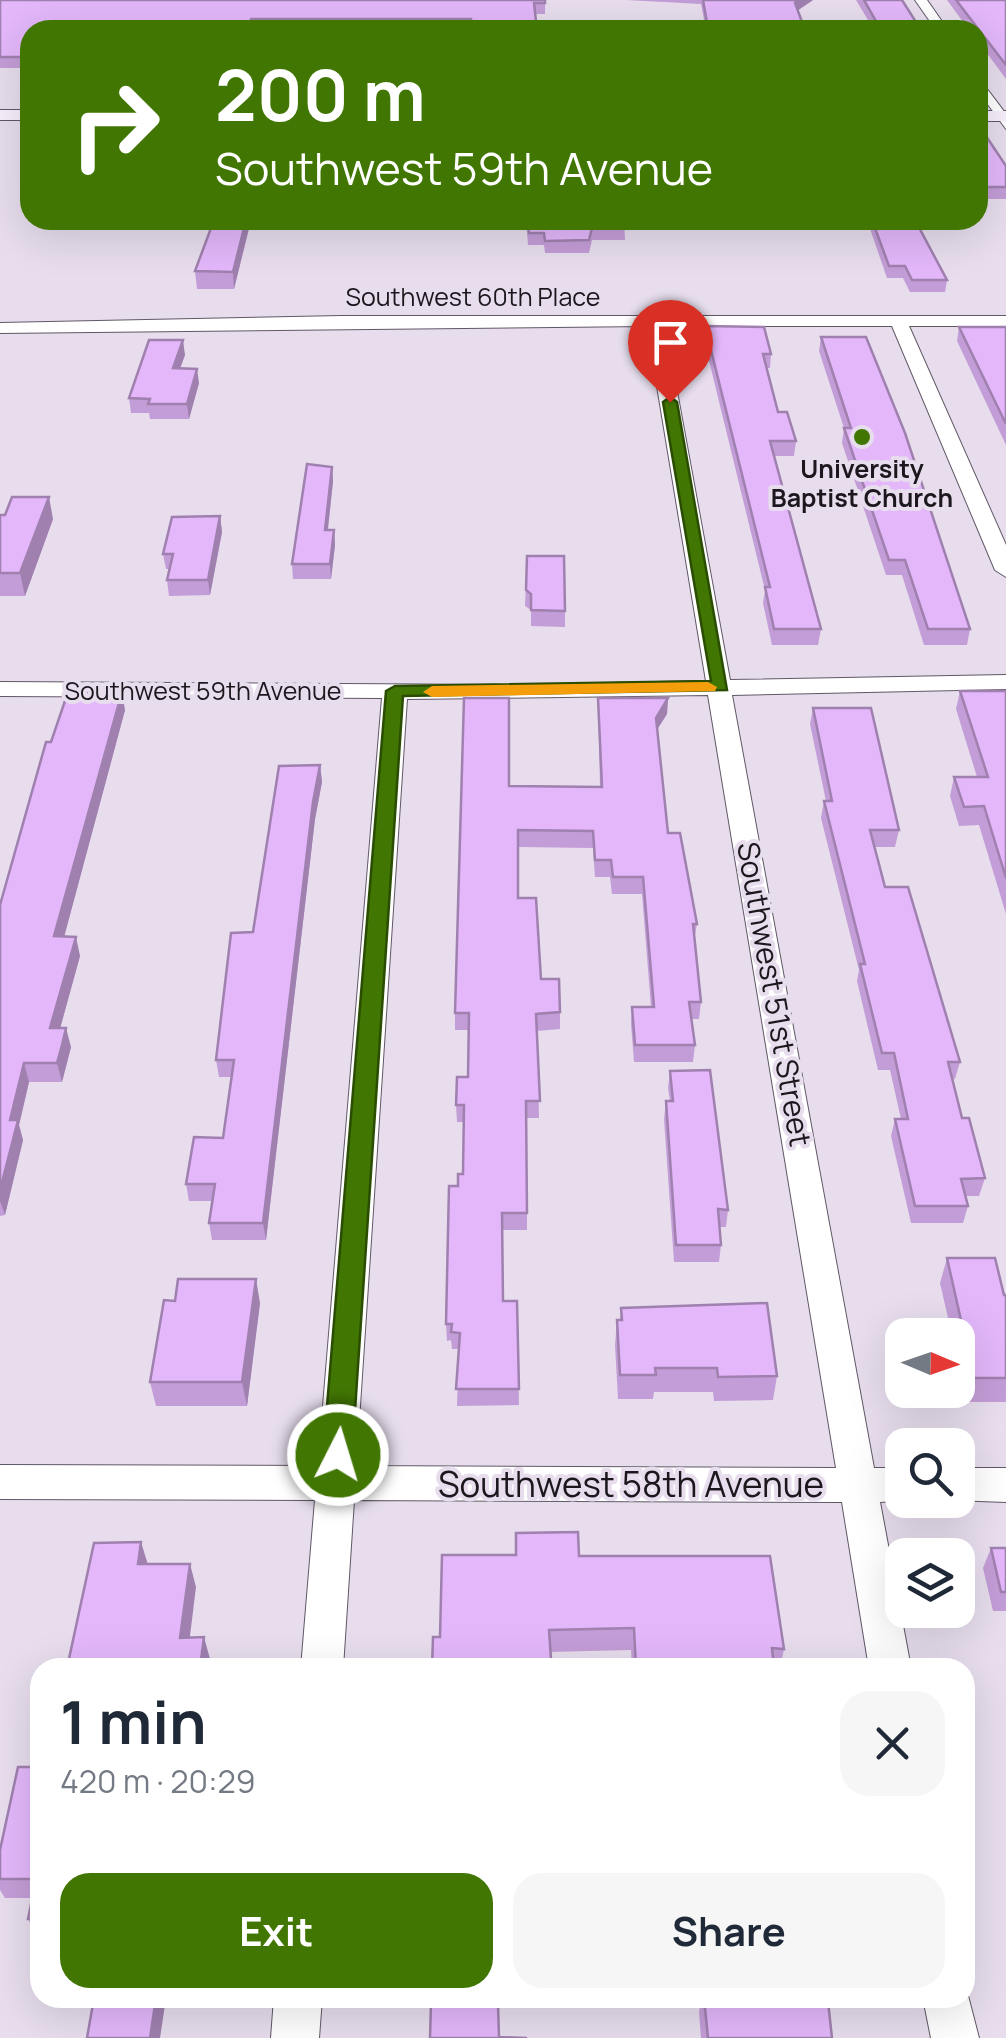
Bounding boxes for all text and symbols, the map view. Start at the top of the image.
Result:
text: 200 m [215,46,426,142]
icon: right [50,60,180,190]
text: Southwest 59th Avenue [215,137,713,199]
street label: Southwest 60th Place [346,279,600,314]
pin [628,300,713,403]
icon: arrive [643,315,698,370]
marker: University Baptist Church [851,426,873,448]
place label: University Baptist Church [771,451,953,515]
street label: Southwest 59th Avenue [65,673,341,708]
street label: Southwest 51st Street [728,839,822,1149]
north arrow [885,1318,975,1408]
map controls [885,1318,975,1628]
position arrow [286,1403,390,1507]
button: search [885,1428,975,1518]
street label: Southwest 58th Avenue [438,1460,824,1508]
button: layers [885,1538,975,1628]
text: 1 min [60,1680,207,1762]
button: close [840,1691,945,1796]
text: 420 m · 20:29 [60,1759,256,1803]
button: Exit [60,1873,493,1988]
button: Share [513,1873,945,1988]

